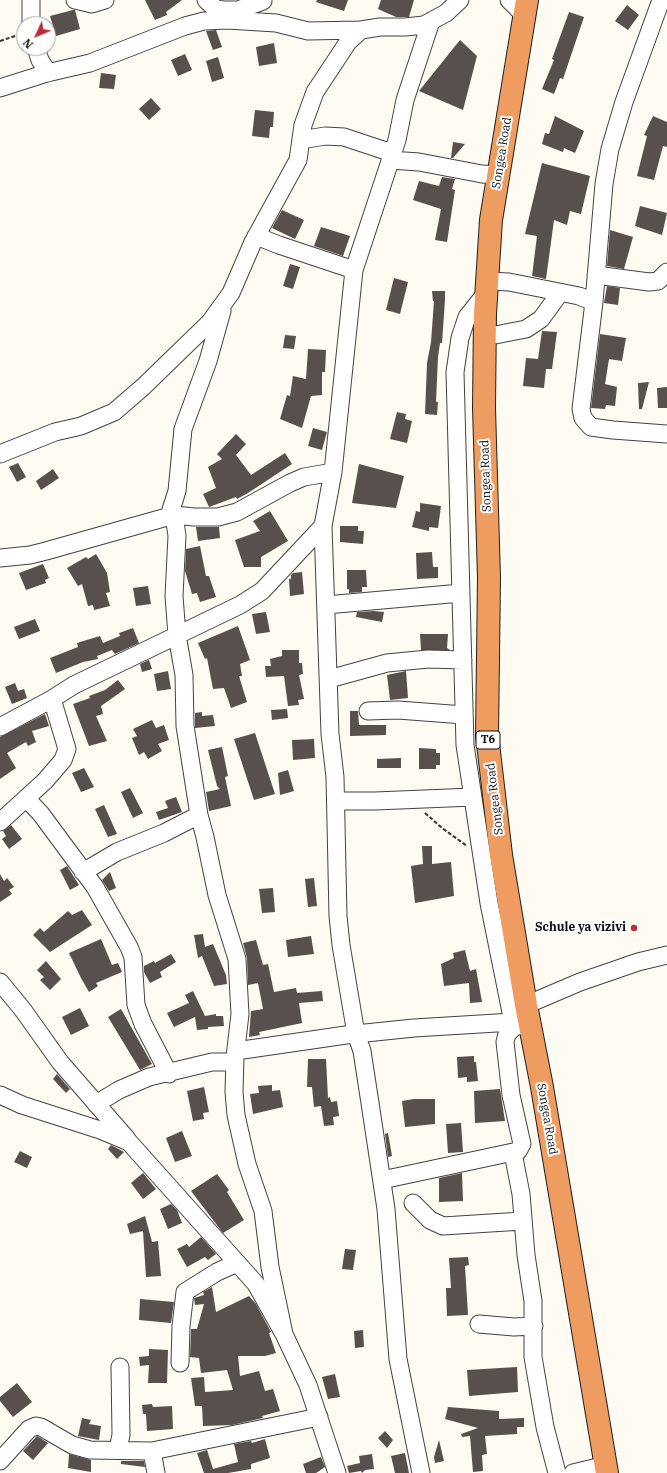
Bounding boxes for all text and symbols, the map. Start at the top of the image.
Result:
north arrow [16,16,56,56]
text: N [20,36,36,52]
street label: Songea Road [489,116,515,190]
street label: Songea Road [478,440,494,512]
road number: T6 [476,731,500,749]
street label: Songea Road [483,762,507,836]
place label: Schule ya vizivi [535,921,626,935]
marker: Schule ya vizivi [629,923,639,933]
street label: Songea Road [534,1082,560,1156]

